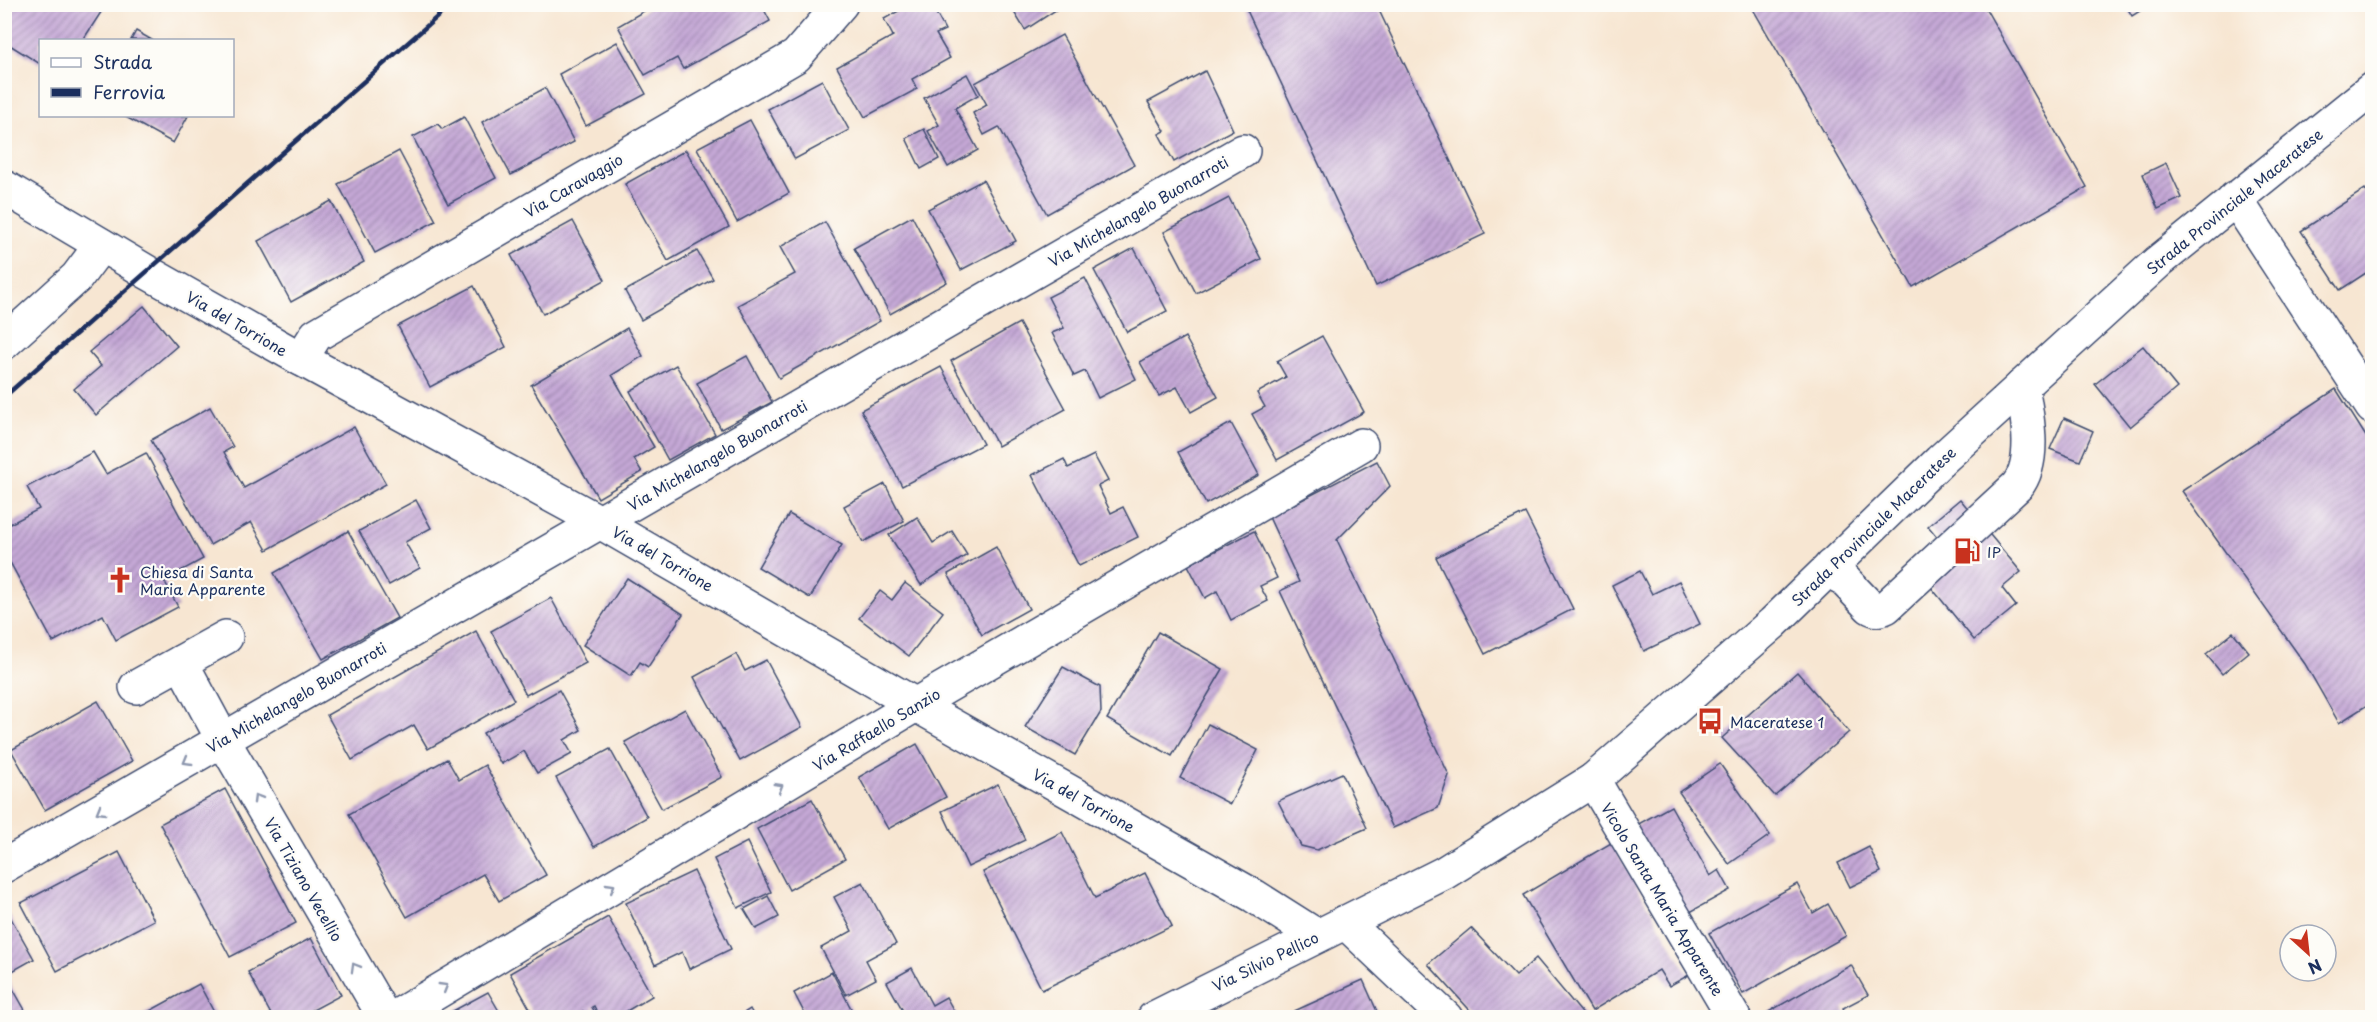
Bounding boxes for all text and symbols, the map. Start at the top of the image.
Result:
legend [39,39,234,117]
text: Strada [93,48,153,75]
text: Ferrovia [93,78,166,105]
street label: Strada Provinciale Maceratese [2141,122,2327,280]
street label: Via Caravaggio [519,147,627,223]
street label: Via Michelangelo Buonarroti [1044,150,1232,272]
street label: Via del Torrione [182,285,292,361]
street label: Via Michelangelo Buonarroti [623,394,811,516]
street label: Strada Provinciale Maceratese [1785,441,1961,611]
street label: Via del Torrione [608,520,718,596]
fuel station icon: IP [1952,536,1982,566]
place label: IP [1987,540,2001,563]
place label: Chiesa di Santa Maria Apparente [140,560,265,600]
church icon: Chiesa di Santa Maria Apparente [105,565,135,595]
street label: Via Michelangelo Buonarroti [202,636,390,758]
street label: Via Raffaello Sanzio [808,682,944,776]
bus stop icon: Maceratese 1 [1695,706,1725,736]
place label: Maceratese 1 [1730,710,1824,733]
one-way arrow [183,754,193,765]
street label: Via del Torrione [1029,762,1139,838]
one-way arrow [773,783,783,795]
one-way arrow [253,794,264,804]
street label: Vicolo Santa Maria Apparente [1596,798,1730,1000]
one-way arrow [96,804,106,816]
street label: Via Tiziano Vecellio [259,813,349,945]
one-way arrow [605,883,615,895]
north arrow [2278,923,2338,983]
street label: Via Silvio Pellico [1208,925,1322,997]
text: N [2304,954,2326,981]
one-way arrow [351,963,362,973]
one-way arrow [438,983,448,995]

